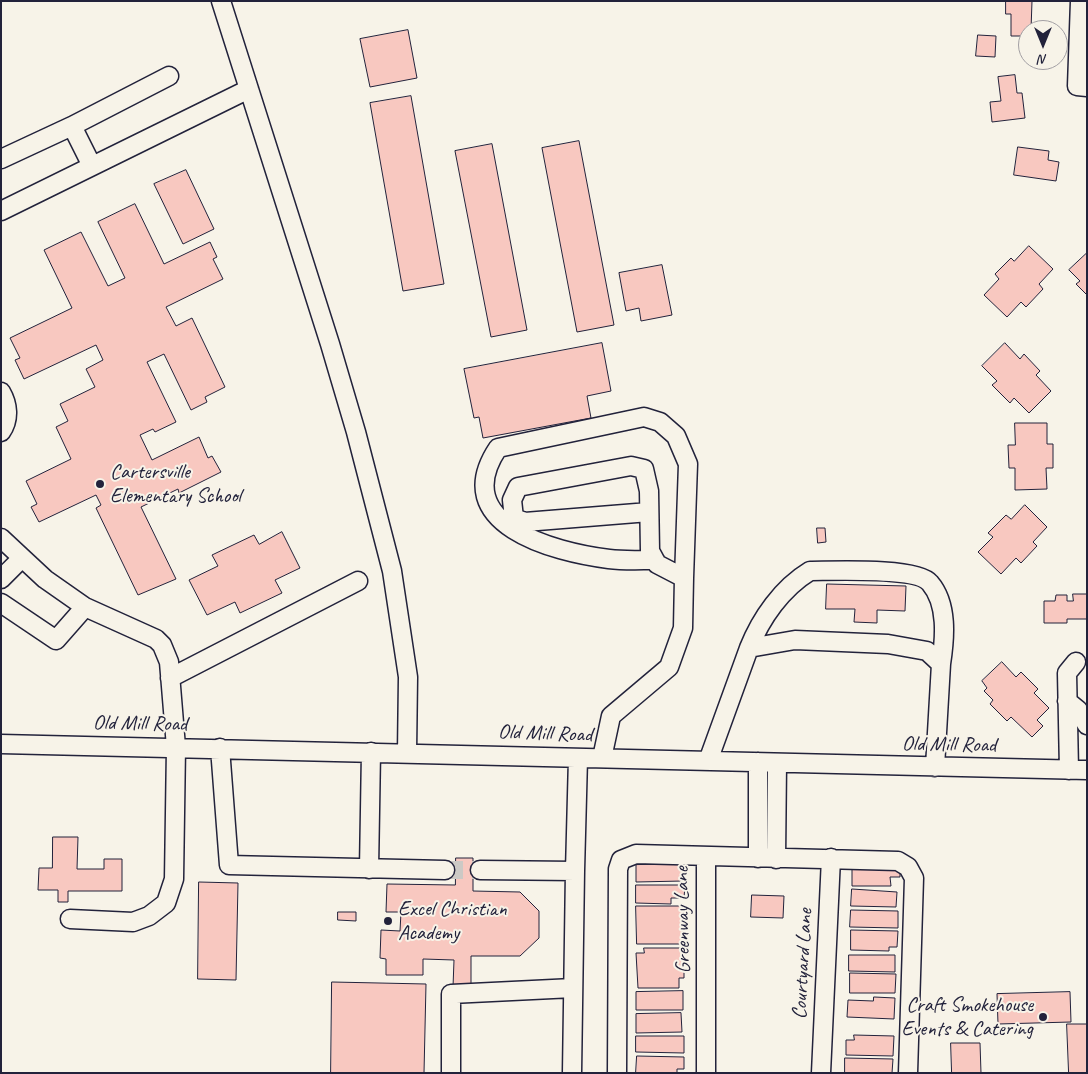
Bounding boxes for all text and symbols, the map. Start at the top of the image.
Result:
north arrow [1018,20,1068,70]
text: N [1039,51,1047,68]
place label: Cartersville Elementary School [110,459,241,509]
marker: Cartersville Elementary School [94,478,106,490]
street label: Old Mill Road [93,711,187,737]
street label: Old Mill Road [497,720,593,748]
street label: Old Mill Road [902,732,996,758]
street label: Greenway Lane [669,866,697,974]
place label: Excel Christian Academy [398,896,507,946]
street label: Courtyard Lane [788,908,818,1020]
marker: Excel Christian Academy [382,915,394,927]
place label: Craft Smokehouse Events & Catering [901,992,1033,1042]
marker: Craft Smokehouse Events & Catering [1037,1011,1049,1023]

